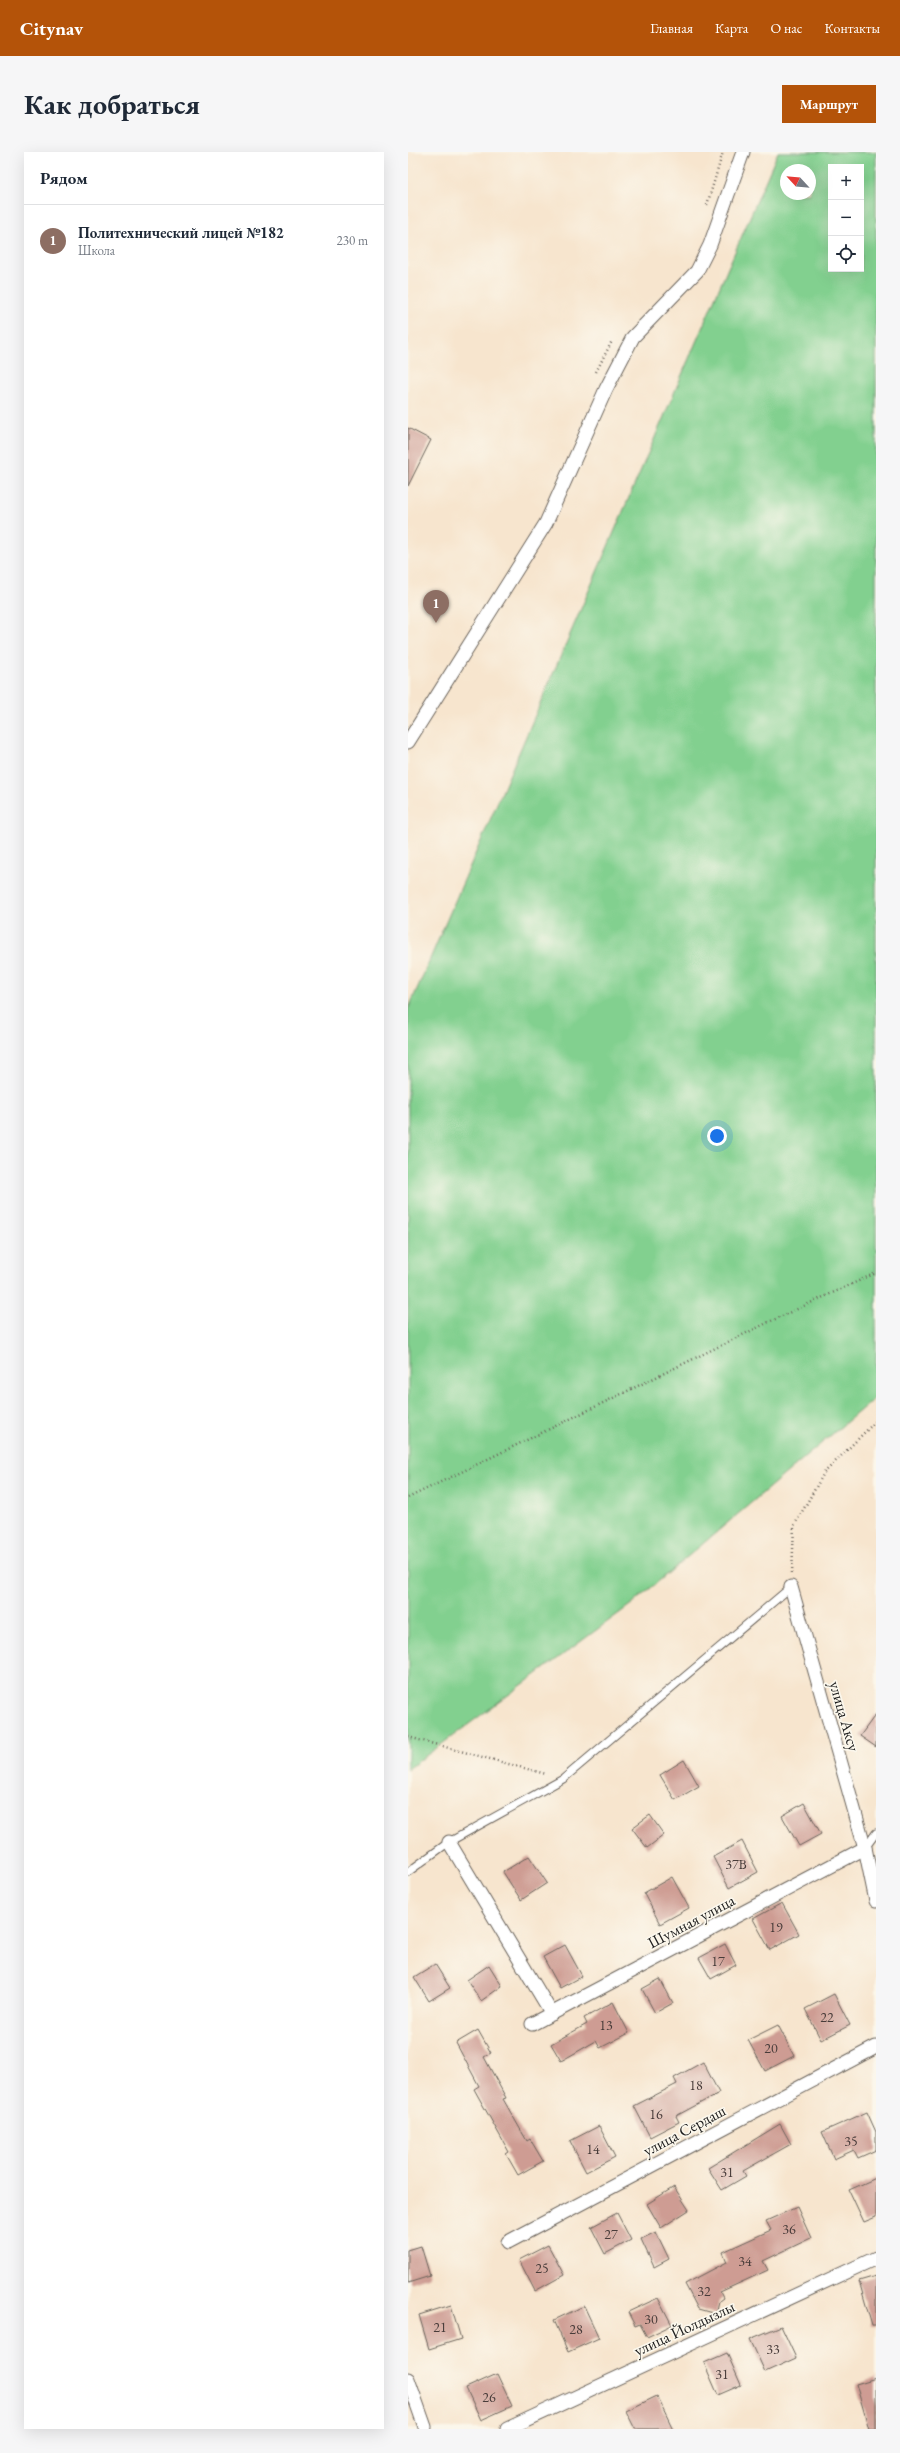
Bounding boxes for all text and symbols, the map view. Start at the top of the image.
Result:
text: Citynav [20,16,83,41]
text: Главная [650,19,693,37]
text: Карта [715,19,748,37]
text: О нас [770,19,802,37]
text: Контакты [824,19,880,37]
button: Маршрут [782,85,876,123]
text: Как добраться [24,86,200,122]
north arrow [780,164,816,200]
map controls [828,164,864,272]
button: + [828,164,864,200]
text: Рядом [40,167,88,189]
button: − [828,200,864,236]
text: Политехнический лицей №182 [78,223,284,242]
text: 1 [50,232,56,249]
text: 230 m [337,232,368,249]
button: locate [828,236,864,272]
text: Школа [78,242,115,259]
pin: 1 [423,590,449,623]
your location [707,1126,727,1146]
street label: улица Аксу [824,1679,865,1755]
house number: 37В [725,1855,747,1873]
street label: Шумная улица [644,1889,739,1953]
house number: 19 [769,1918,783,1936]
house number: 17 [711,1952,725,1970]
house number: 22 [820,2008,834,2026]
house number: 13 [599,2016,613,2034]
house number: 20 [764,2039,778,2057]
house number: 18 [689,2076,703,2094]
street label: улица Сердаш [639,2100,729,2161]
house number: 16 [649,2105,663,2123]
house number: 35 [844,2132,858,2150]
house number: 14 [586,2140,600,2158]
house number: 31 [720,2163,734,2181]
house number: 36 [782,2220,796,2238]
house number: 27 [604,2225,618,2243]
house number: 34 [738,2252,752,2270]
house number: 25 [535,2259,549,2277]
house number: 32 [697,2282,711,2300]
street label: улица Йолдызлы [630,2296,738,2361]
house number: 30 [644,2310,658,2328]
house number: 21 [433,2318,447,2336]
house number: 28 [569,2320,583,2338]
house number: 33 [766,2340,780,2358]
house number: 31 [715,2365,729,2383]
house number: 26 [482,2388,496,2406]

